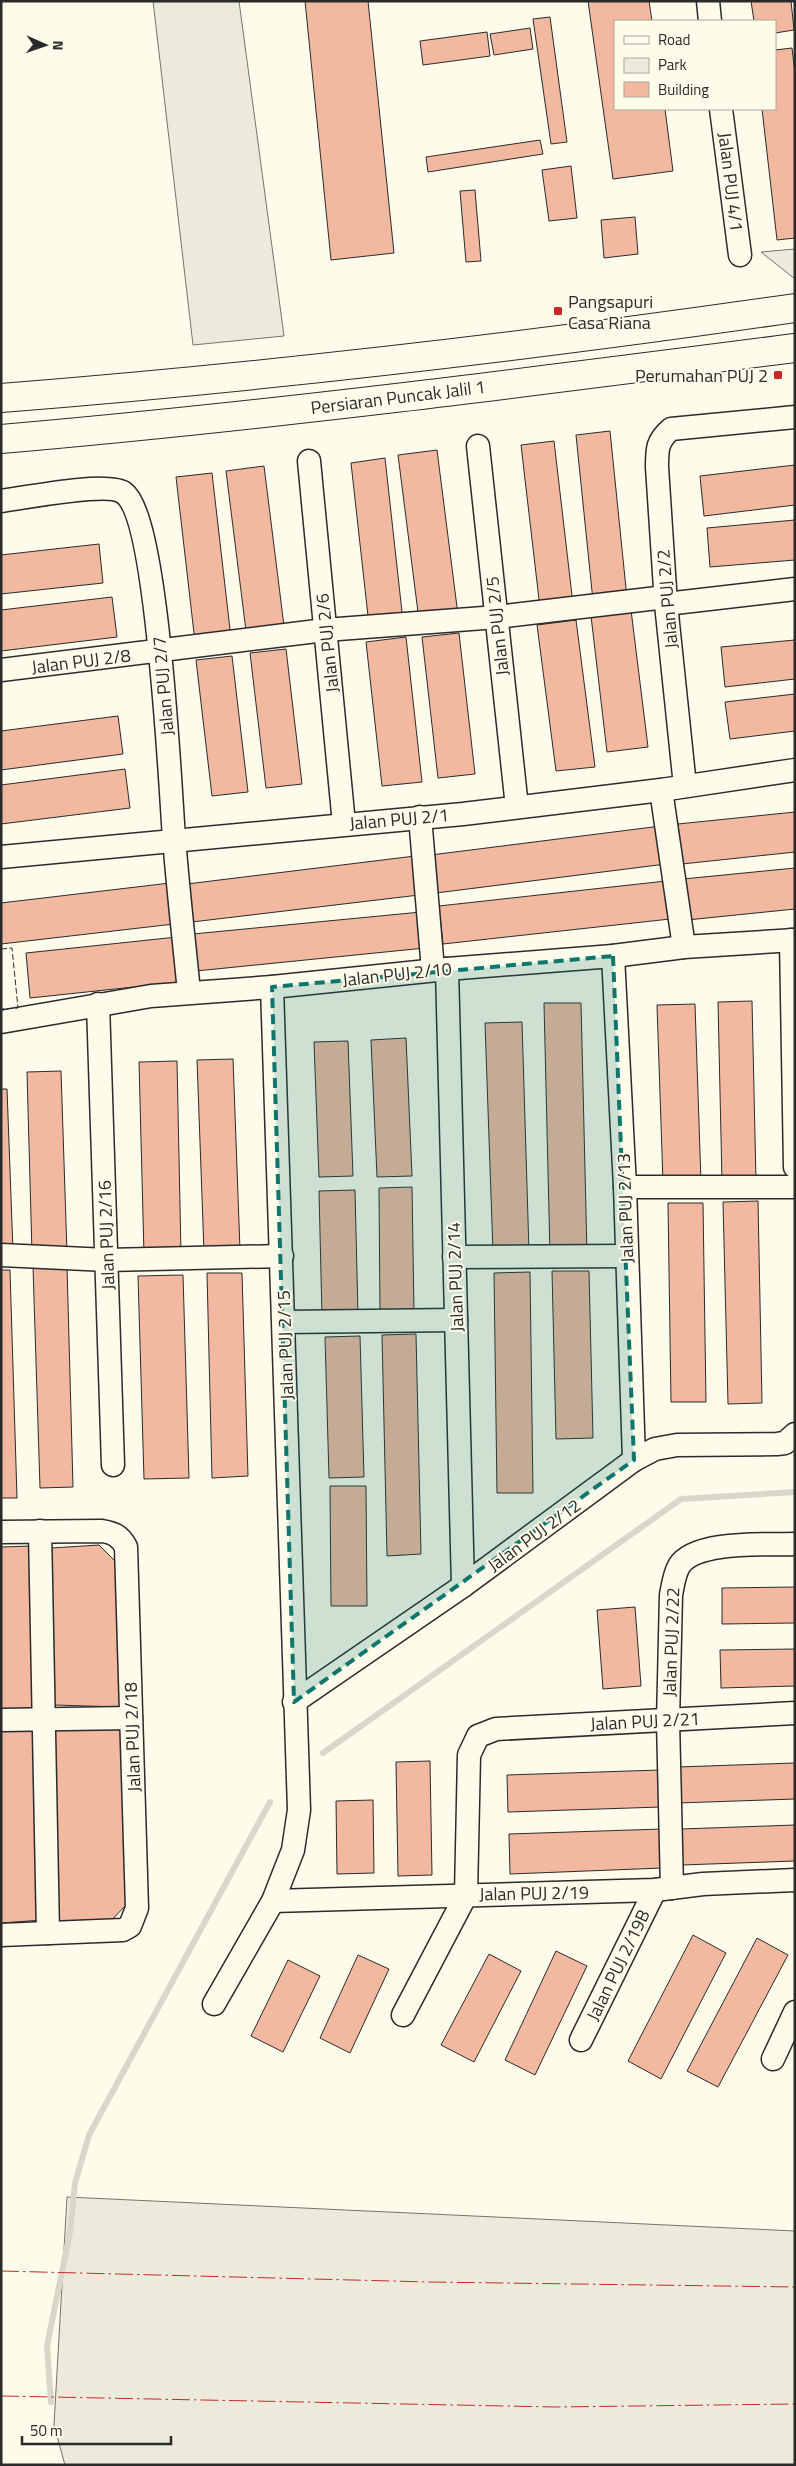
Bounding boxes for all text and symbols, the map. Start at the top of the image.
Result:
north arrow [20,20,70,70]
legend [614,20,776,110]
text: Road [658,28,690,51]
text: N [48,40,69,51]
text: Park [658,53,687,76]
text: Building [658,78,709,101]
street label: Jalan PUJ 4/1 [712,131,750,233]
place label: Pangsapuri Casa Riana [568,288,653,336]
marker: Pangsapuri Casa Riana [552,305,564,317]
place label: Perumahan PUJ 2 [635,362,768,389]
marker: Perumahan PUJ 2 [772,369,784,381]
street label: Persiaran Puncak Jalil 1 [309,373,487,421]
street label: Jalan PUJ 2/2 [649,548,685,650]
street label: Jalan PUJ 2/5 [478,575,516,677]
street label: Jalan PUJ 2/6 [308,592,346,694]
street label: Jalan PUJ 2/7 [145,635,181,737]
street label: Jalan PUJ 2/8 [30,642,132,680]
street label: Jalan PUJ 2/1 [348,801,450,837]
street label: Jalan PUJ 2/10 [341,955,453,993]
street label: Jalan PUJ 2/13 [610,1153,640,1263]
street label: Jalan PUJ 2/16 [91,1180,121,1290]
street label: Jalan PUJ 2/14 [440,1222,470,1332]
street label: Jalan PUJ 2/15 [270,1290,300,1400]
street label: Jalan PUJ 2/12 [482,1492,586,1578]
street label: Jalan PUJ 2/22 [656,1587,686,1697]
street label: Jalan PUJ 2/18 [117,1682,147,1792]
street label: Jalan PUJ 2/21 [589,1705,701,1737]
street label: Jalan PUJ 2/19 [479,1879,589,1907]
street label: Jalan PUJ 2/19B [579,1905,657,2025]
scale bar [22,2414,171,2446]
text: 50 m [30,2419,63,2442]

